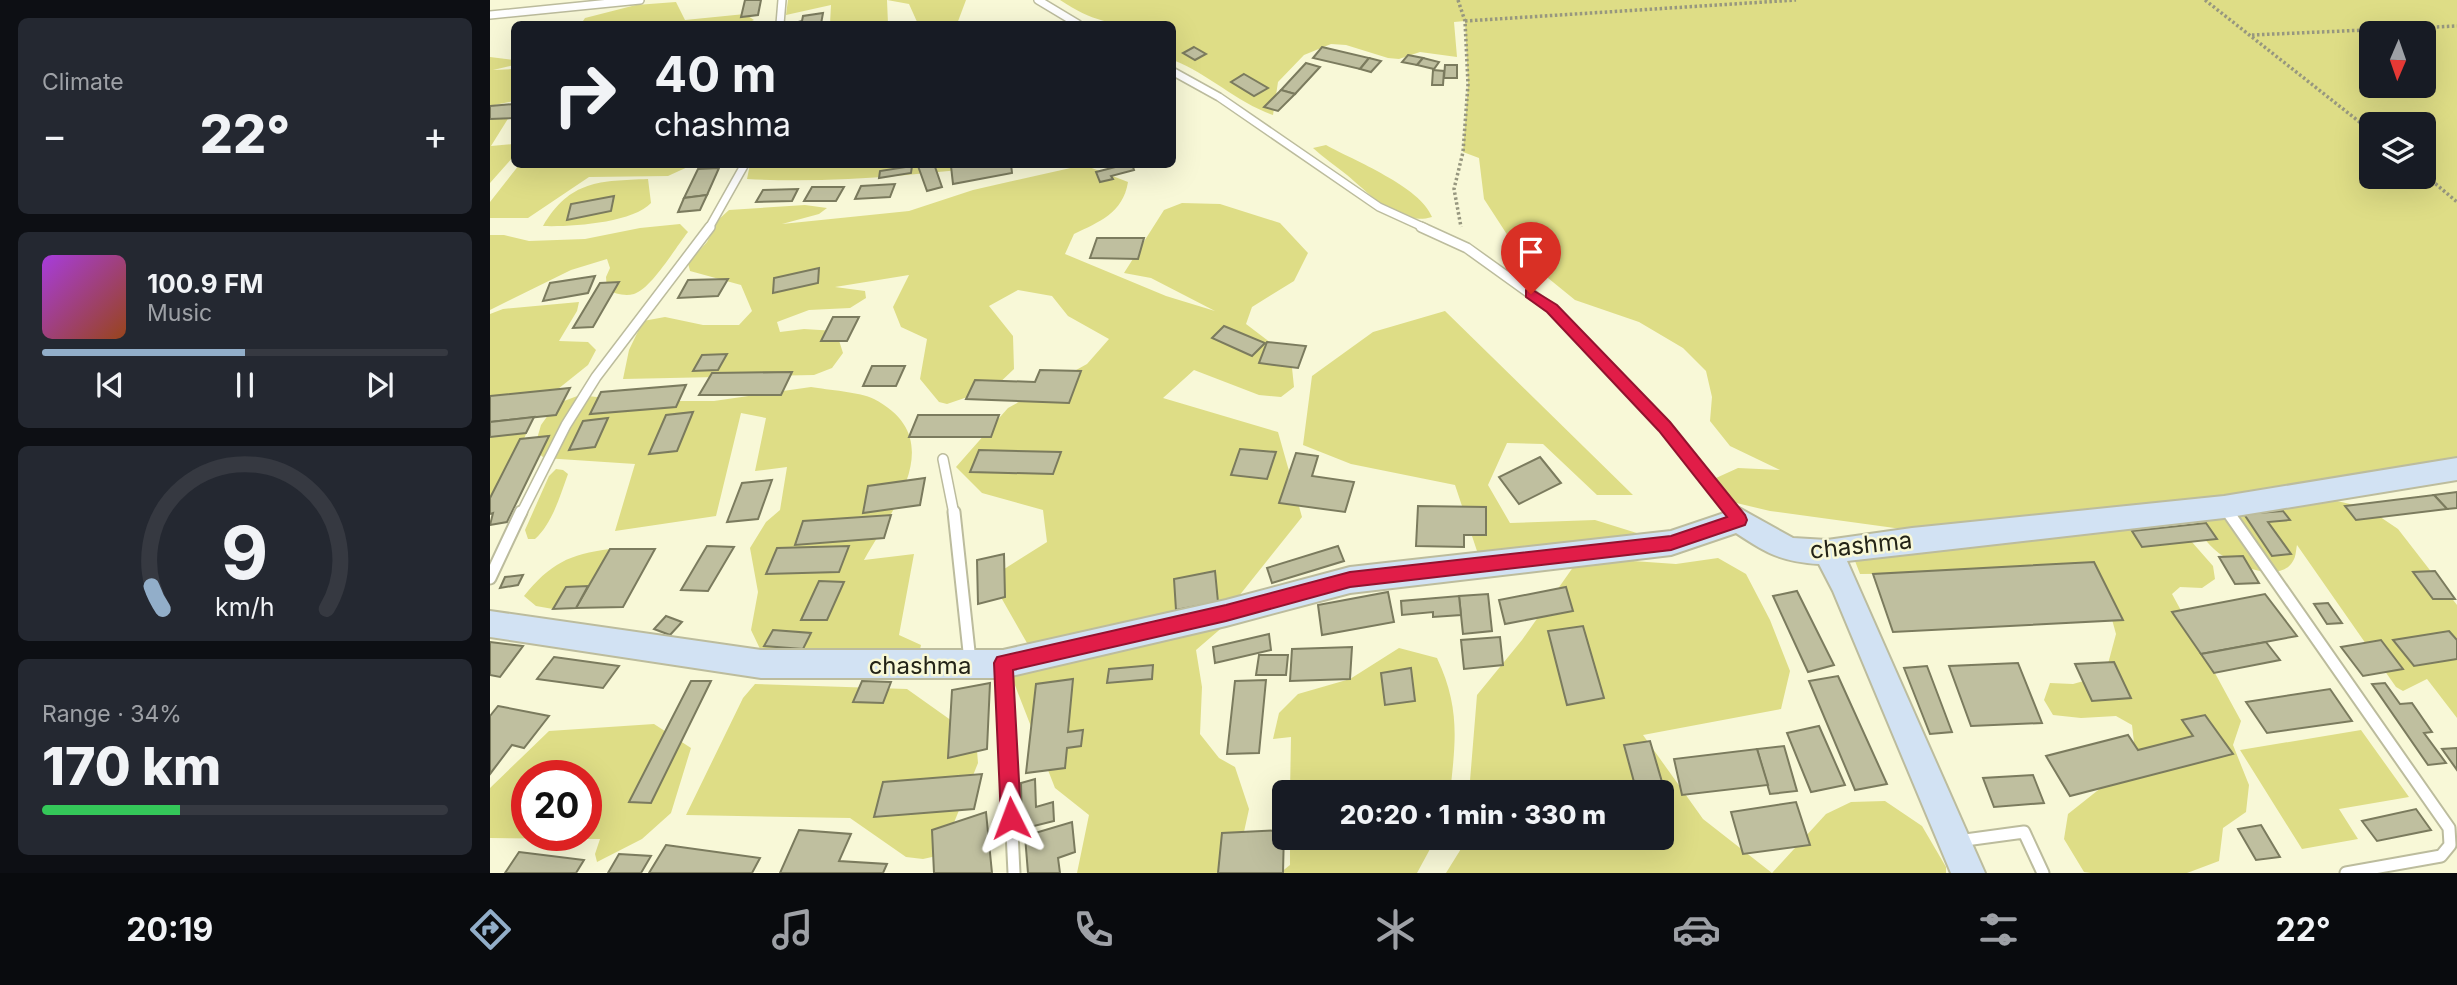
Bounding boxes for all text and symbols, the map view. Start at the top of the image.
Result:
north arrow [2359,21,2436,98]
map controls [2359,21,2436,189]
text: 40 m [654,45,777,104]
icon: right [539,49,630,140]
text: Climate [42,68,124,96]
text: 22° [200,103,290,166]
text: сhashma [654,105,791,144]
text: − [42,112,67,158]
text: + [423,112,448,158]
button: layers [2359,112,2436,189]
pin [1501,222,1561,294]
icon: arrive [1512,233,1550,271]
text: 100.9 FM [147,268,263,299]
text: Music [147,299,212,327]
icon: previous [91,366,129,404]
icon: pause [226,366,264,404]
icon: next [361,366,399,404]
text: 9 [221,509,269,598]
street label: сhashma [1808,525,1914,565]
text: km/h [215,592,275,622]
street label: сhashma [869,651,971,680]
text: Range · 34% [42,700,182,728]
text: 170 km [42,735,221,798]
speed limit sign: 20 [511,760,602,851]
position arrow [974,781,1048,855]
text: 20:20 · 1 min · 330 m [1340,799,1606,830]
icon: directions [466,905,515,954]
icon: music [768,905,817,954]
icon: phone [1069,905,1118,954]
icon: climate [1371,905,1420,954]
icon: car [1672,905,1721,954]
icon: filters [1974,905,2023,954]
text: 20:19 [126,910,213,949]
text: 22° [2276,910,2331,949]

